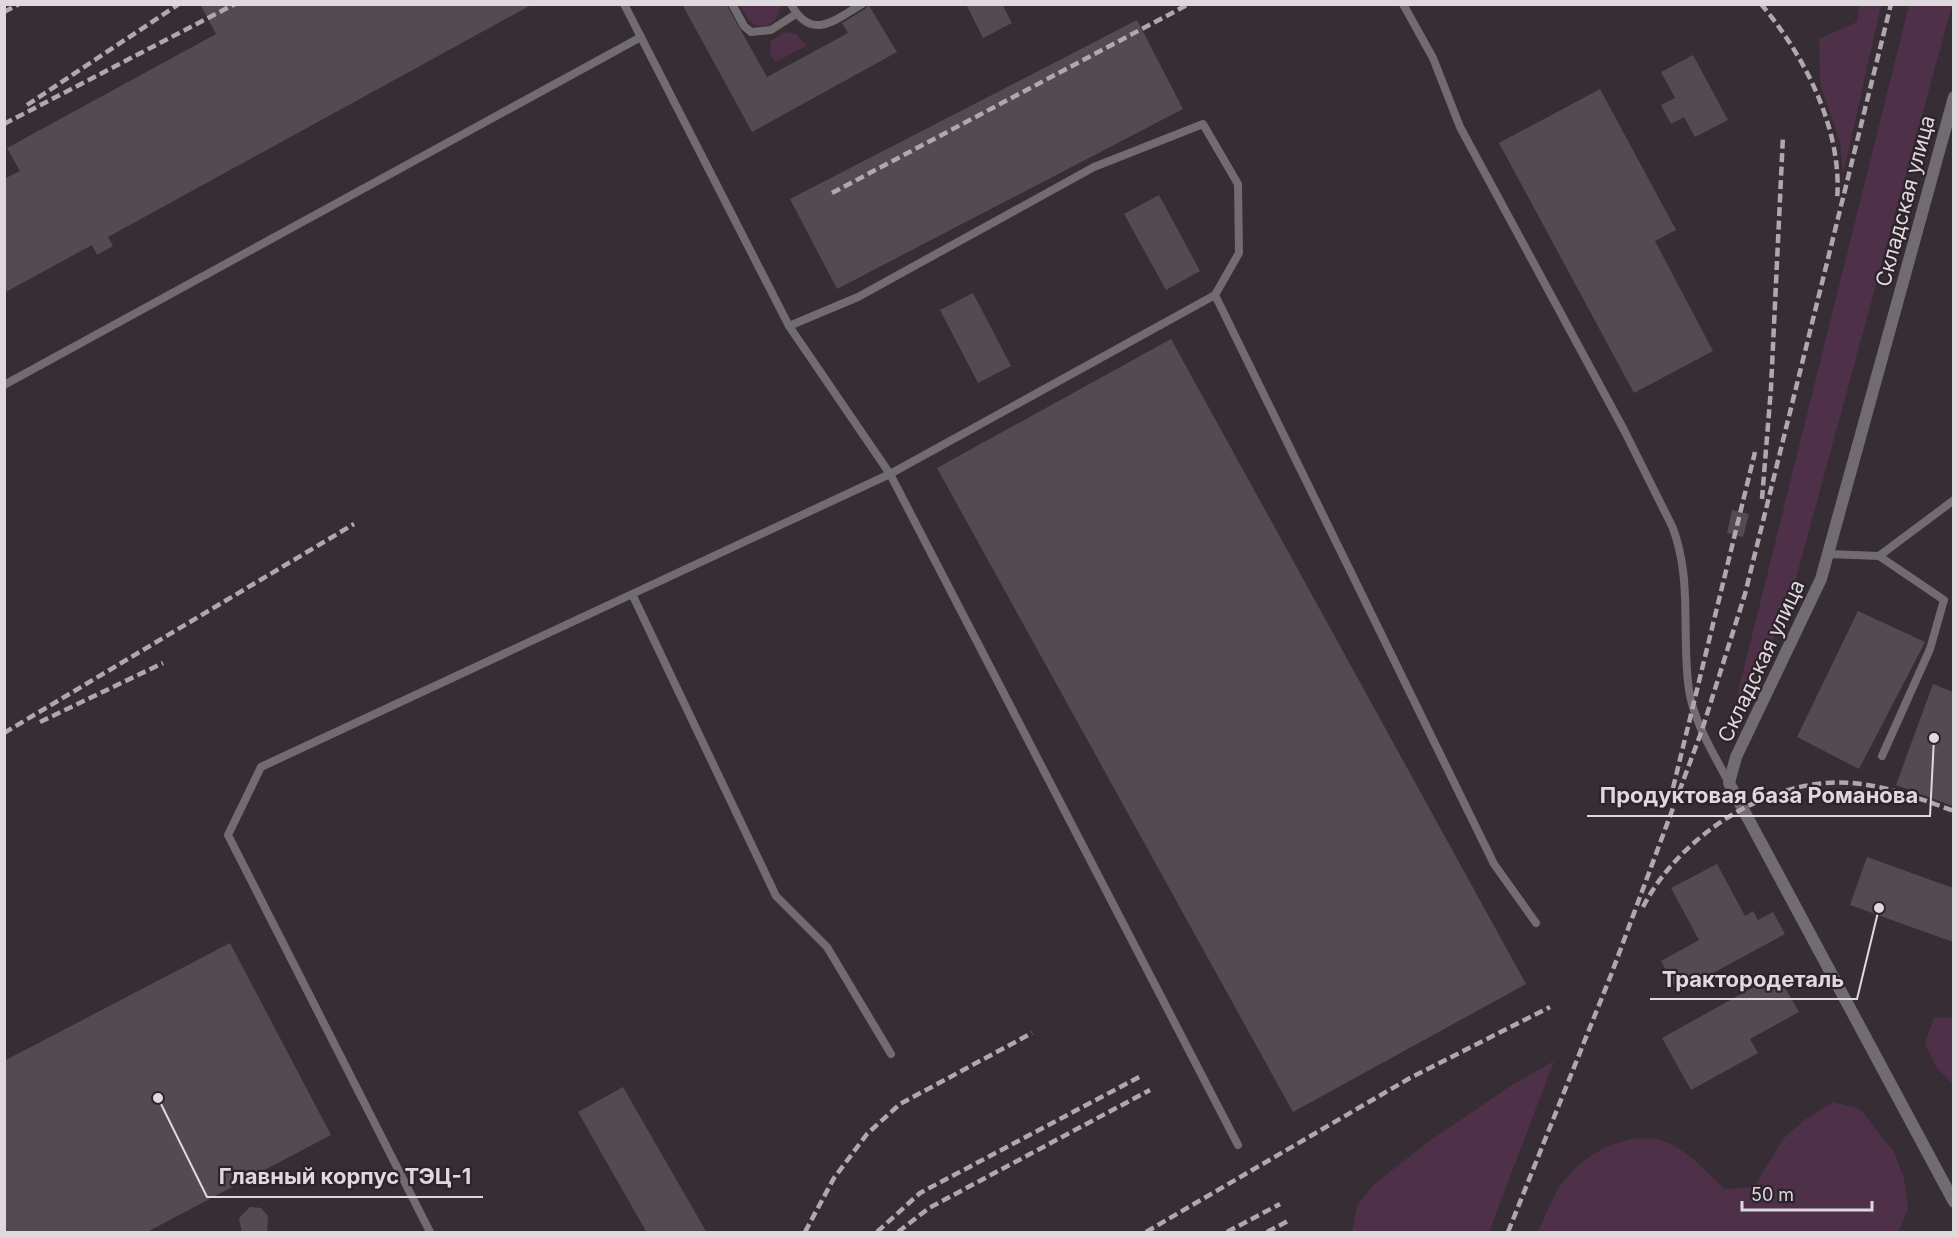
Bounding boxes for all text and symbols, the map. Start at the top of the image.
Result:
street label: Складская улица [1870,113,1940,289]
street label: Складская улица [1712,576,1810,746]
callout: Продуктовая база Романова [1587,776,1930,816]
text: Продуктовая база Романова [1600,782,1918,808]
callout: Трактородеталь [1650,959,1857,999]
text: Трактородеталь [1662,966,1844,992]
callout: Главный корпус ТЭЦ-1 [207,1157,483,1197]
text: Главный корпус ТЭЦ-1 [219,1163,471,1189]
scale bar [1742,1174,1872,1212]
text: 50 m [1751,1184,1794,1205]

